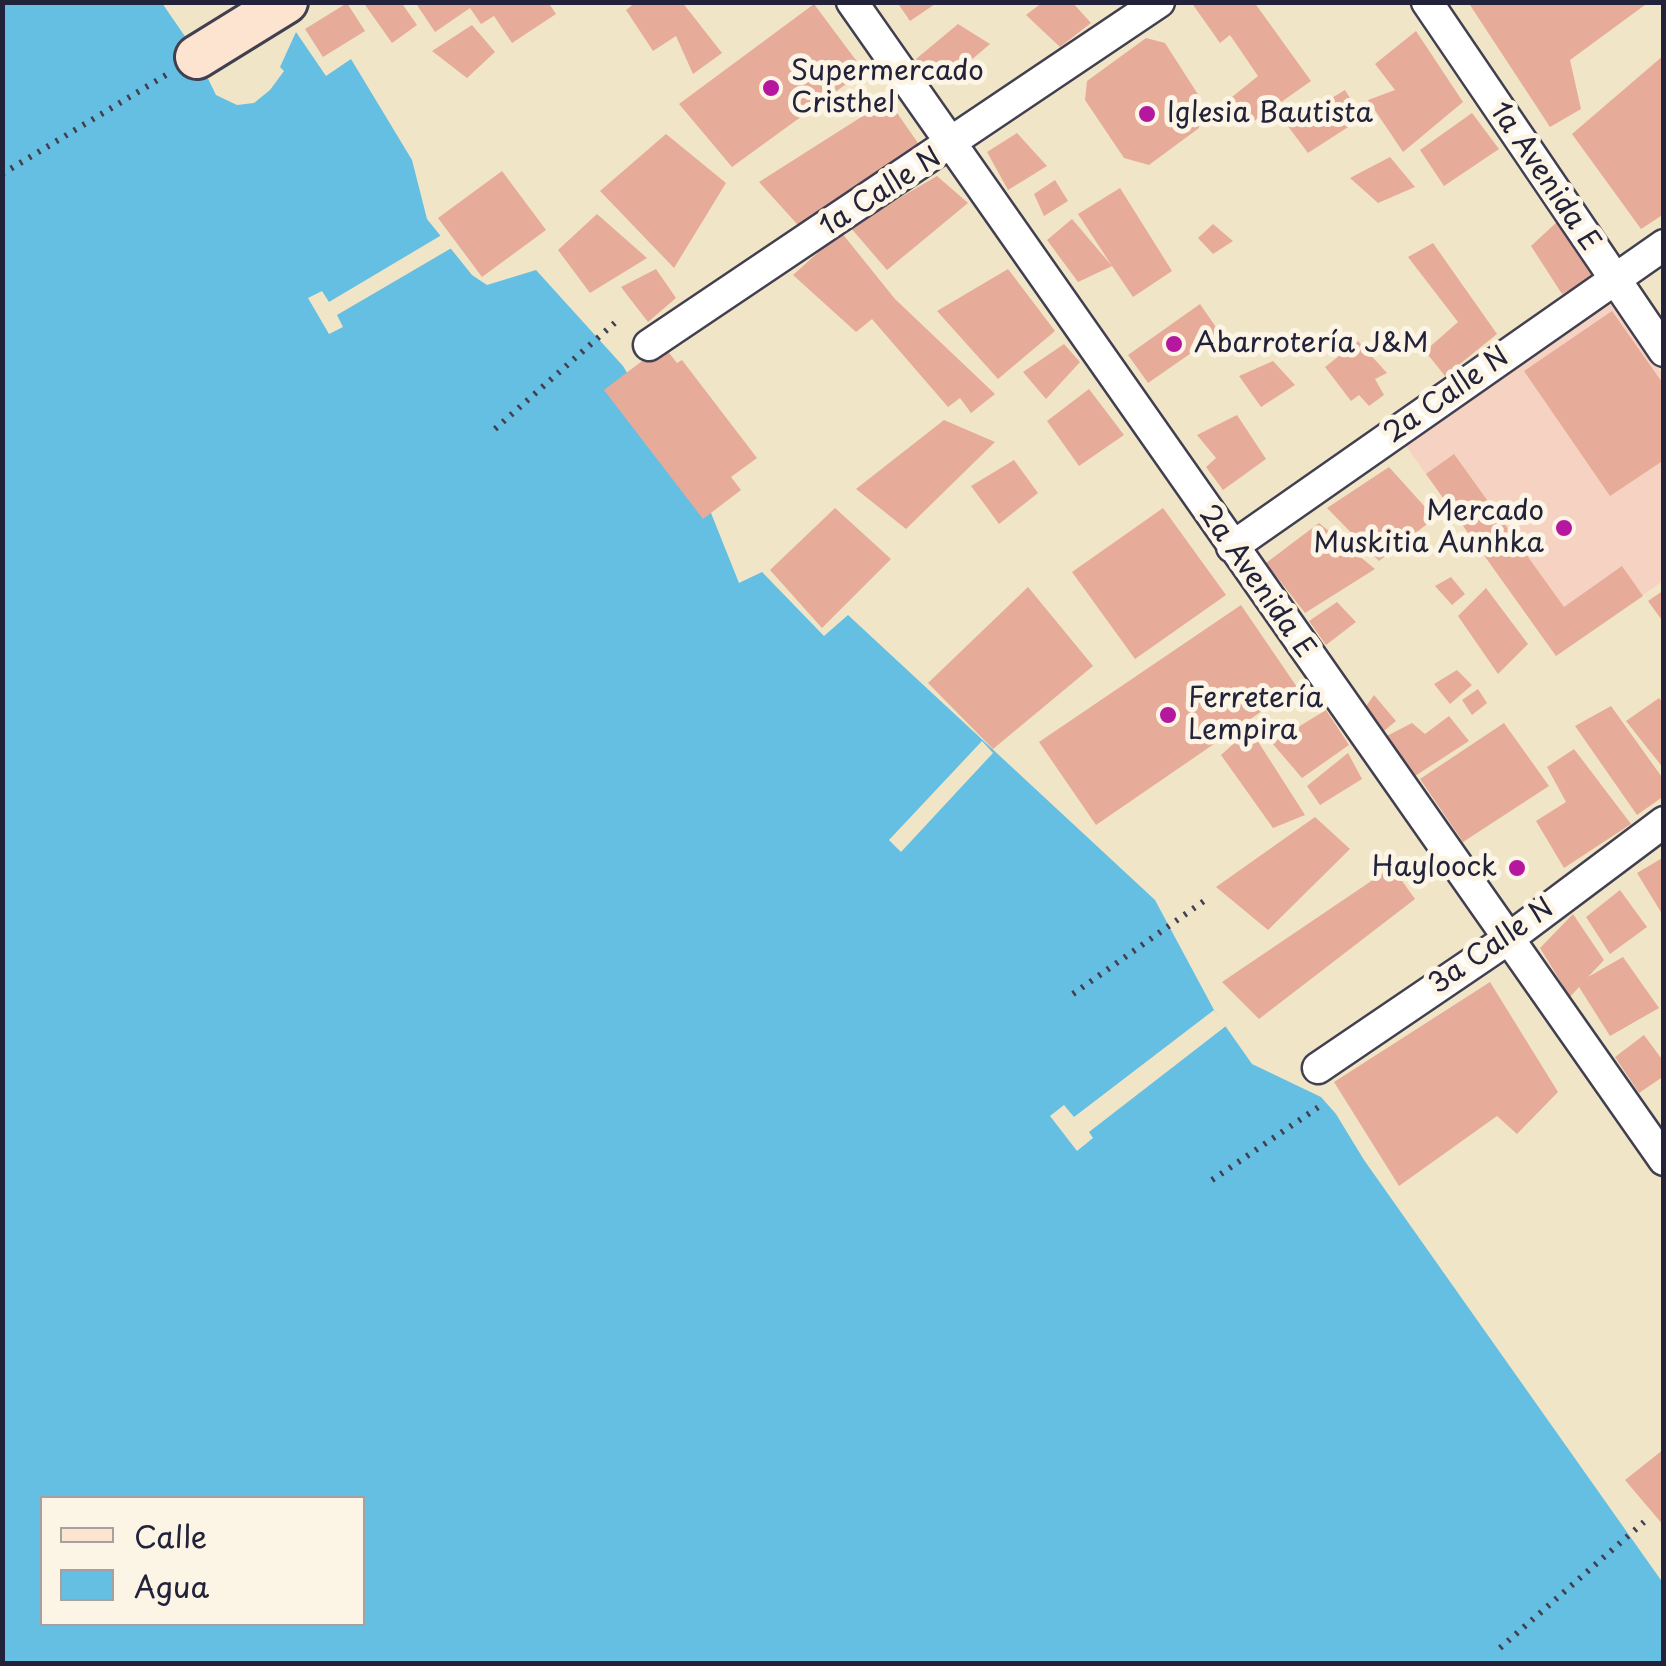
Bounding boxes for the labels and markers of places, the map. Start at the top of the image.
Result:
place label: Supermercado Cristhel [791,55,984,121]
marker: Supermercado Cristhel [760,77,782,99]
place label: Iglesia Bautista [1167,97,1373,131]
marker: Iglesia Bautista [1136,103,1158,125]
place label: Abarrotería J&M [1194,327,1429,361]
marker: Abarrotería J&M [1163,333,1185,355]
place label: Mercado Muskitia Aunhka [1313,495,1544,561]
marker: Mercado Muskitia Aunhka [1553,517,1575,539]
place label: Ferretería Lempira [1188,682,1323,748]
marker: Ferretería Lempira [1157,704,1179,726]
place label: Hayloock [1372,851,1497,885]
marker: Hayloock [1506,857,1528,879]

